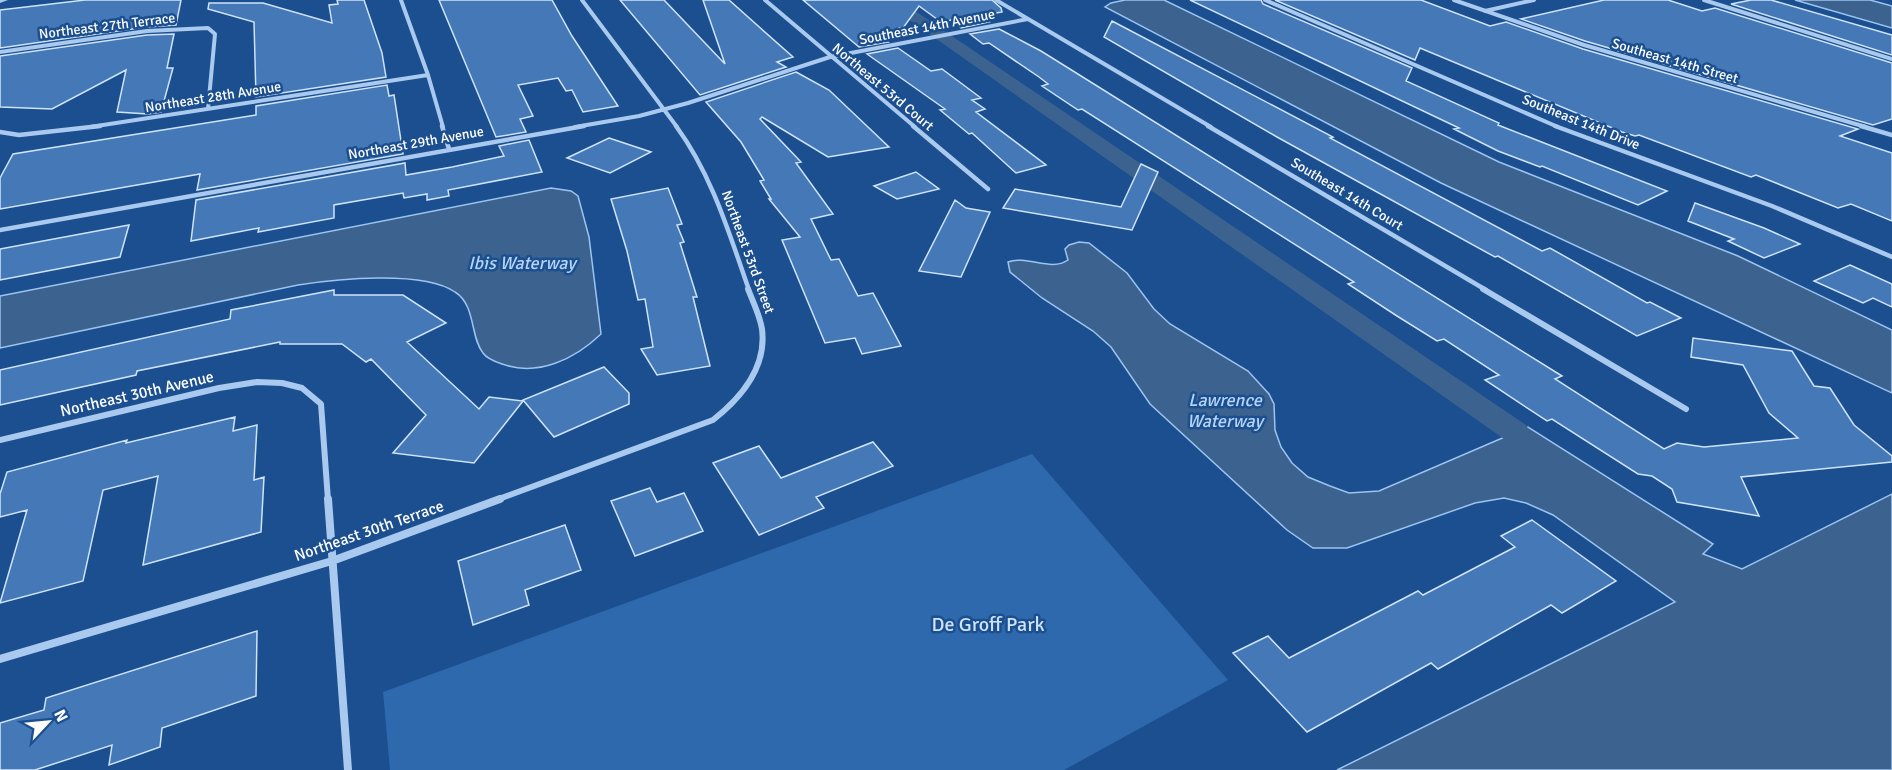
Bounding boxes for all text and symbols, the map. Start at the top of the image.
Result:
street label: Southeast 14th Avenue [858,5,996,49]
street label: Northeast 27th Terrace [38,9,176,43]
street label: Southeast 14th Street [1610,35,1740,87]
street label: Northeast 53rd Court [829,40,937,134]
street label: Northeast 28th Avenue [144,78,282,116]
street label: Southeast 14th Drive [1520,91,1642,153]
street label: Northeast 29th Avenue [347,123,485,163]
street label: Southeast 14th Court [1288,154,1406,234]
street label: Northeast 53rd Street [718,188,778,316]
water label: Ibis Waterway [468,252,578,274]
street label: Northeast 30th Avenue [58,367,216,421]
water label: Lawrence Waterway [1187,389,1266,432]
street label: Northeast 30th Terrace [292,496,446,566]
park label: De Groff Park [931,612,1045,637]
north arrow [18,692,78,752]
text: N [49,706,72,725]

